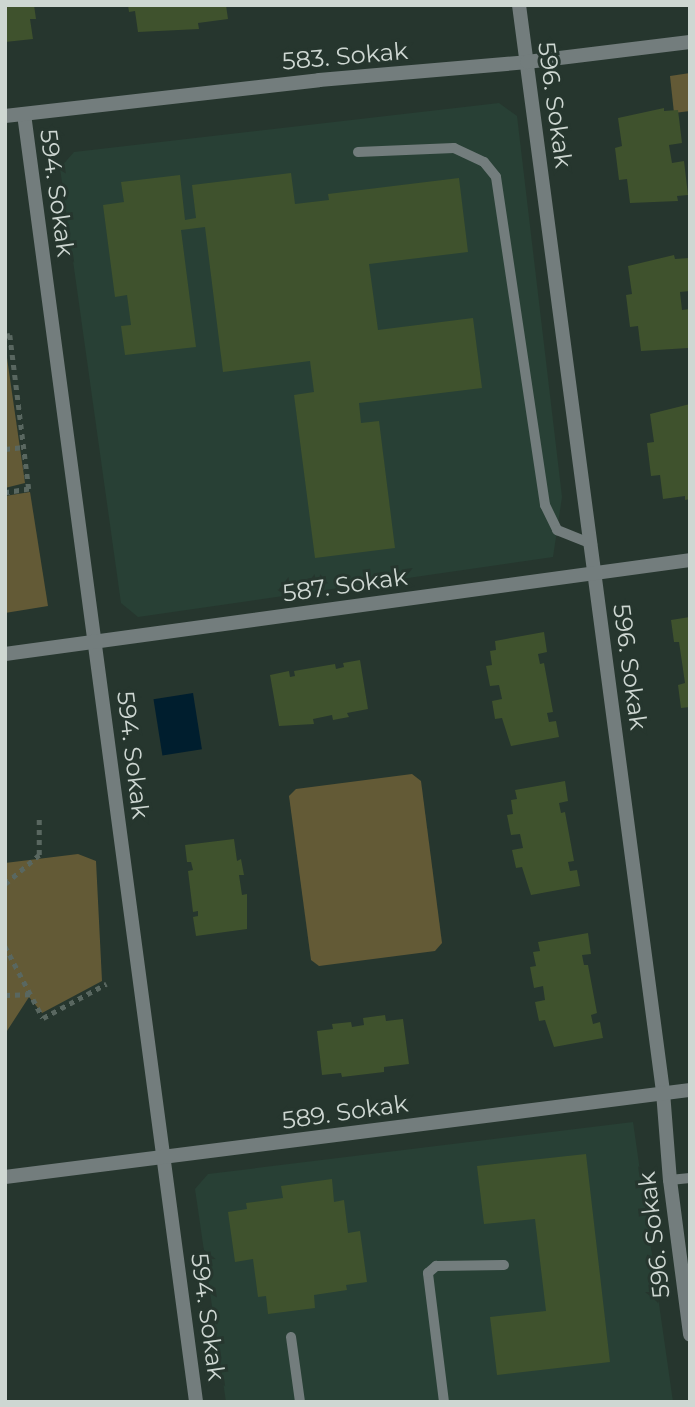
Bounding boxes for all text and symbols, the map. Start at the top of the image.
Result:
street label: 583. Sokak [281,36,409,76]
street label: 596. Sokak [532,40,578,170]
street label: 594. Sokak [34,127,80,259]
street label: 587. Sokak [281,562,409,608]
street label: 596. Sokak [607,602,653,732]
street label: 594. Sokak [111,690,155,820]
street label: 589. Sokak [280,1089,410,1135]
street label: 596. Sokak [632,1170,676,1300]
street label: 594. Sokak [185,1251,231,1383]

